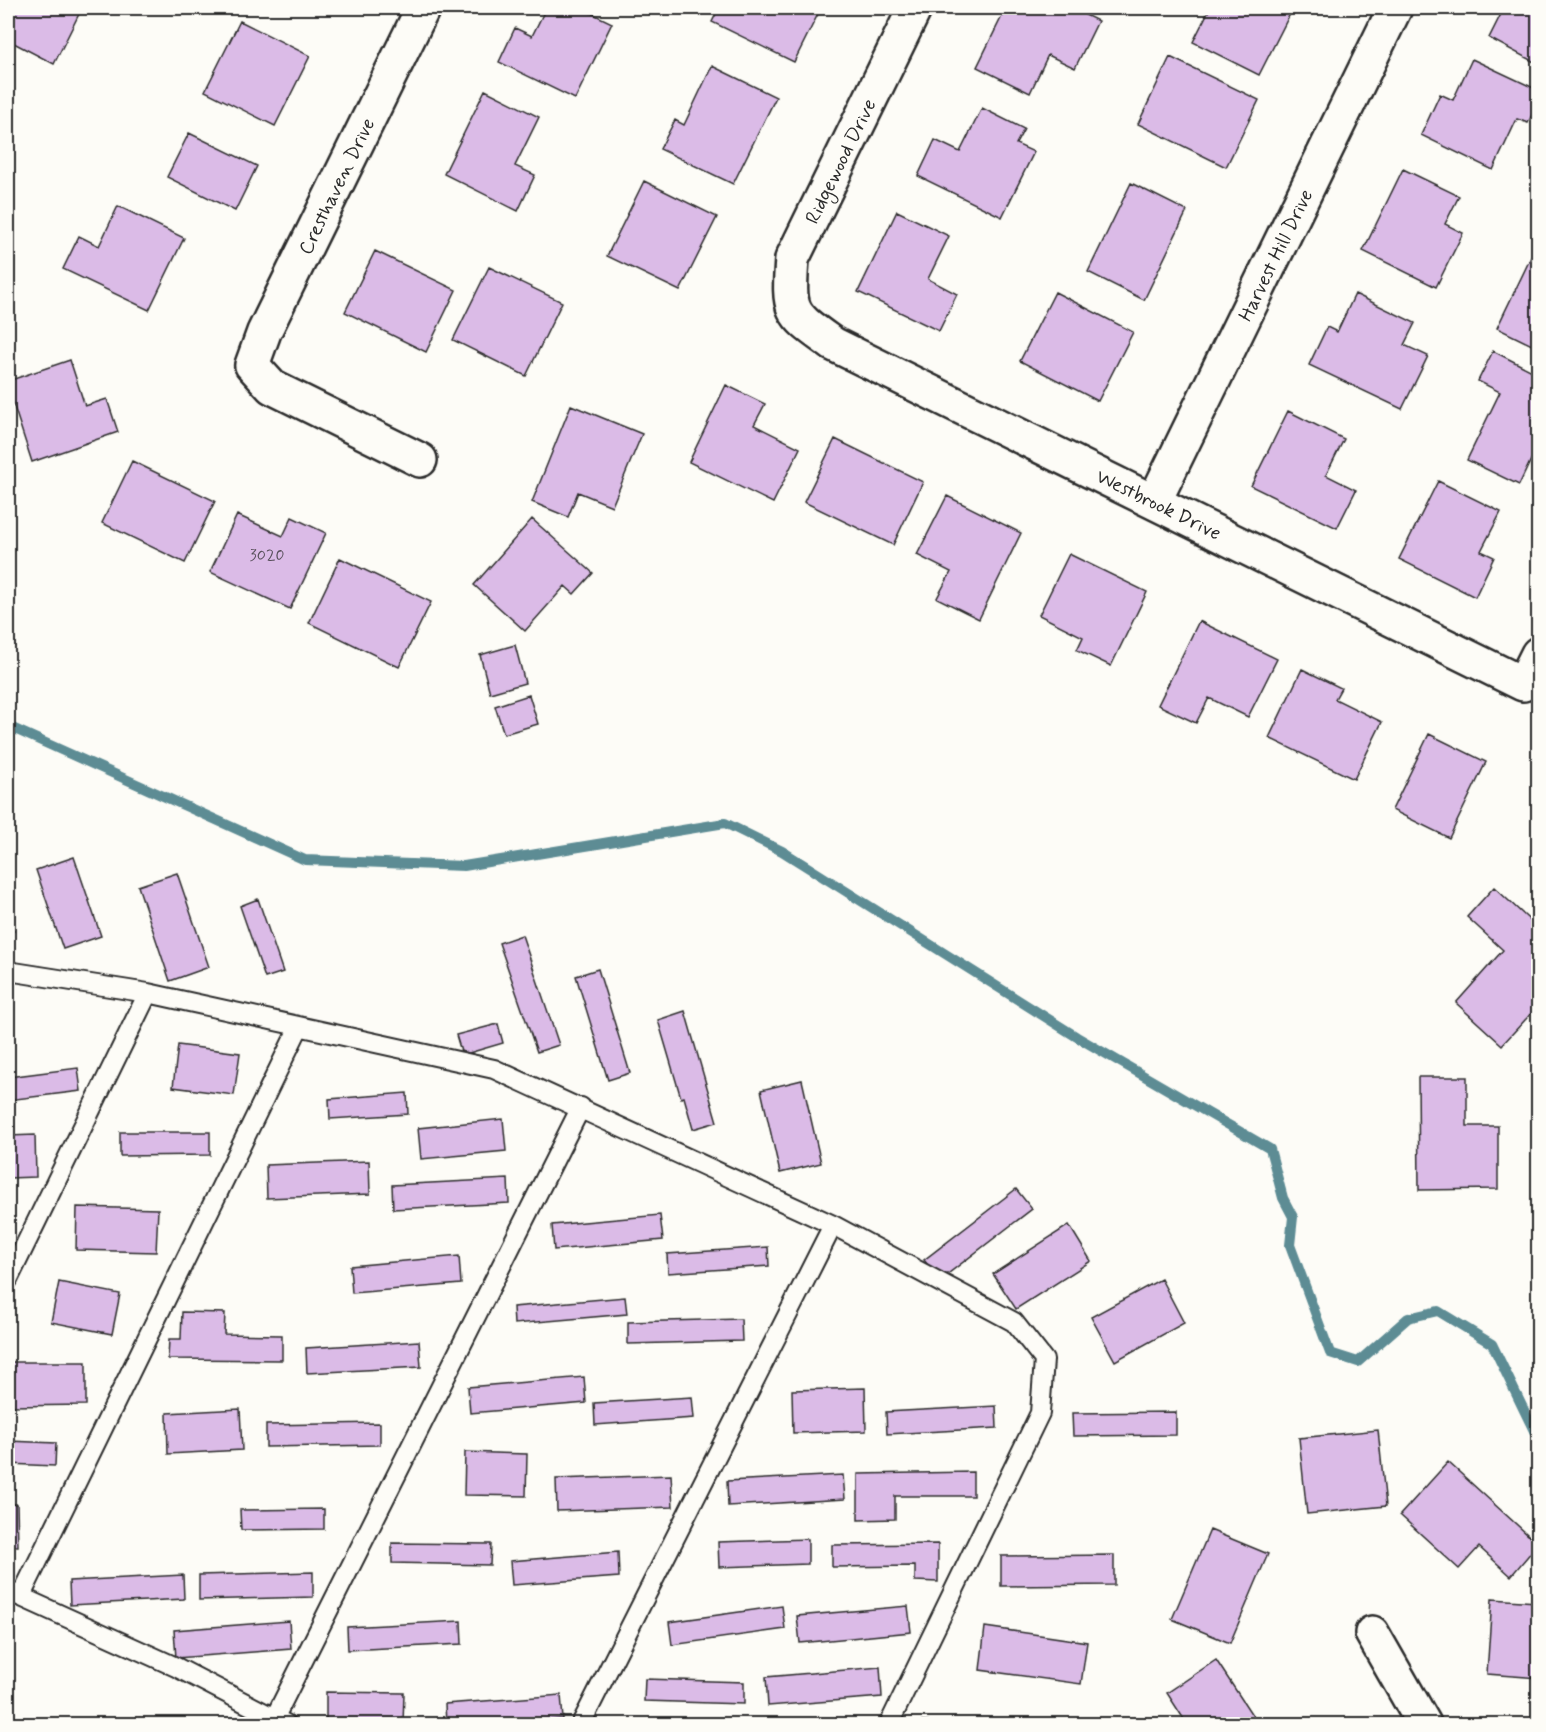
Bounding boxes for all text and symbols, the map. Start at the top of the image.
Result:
street label: Ridgewood Drive [799,94,884,229]
street label: Cresthaven Drive [293,114,382,260]
street label: Harvest Hill Drive [1233,185,1320,326]
street label: Westbrook Drive [1091,463,1225,547]
house number: 3020 [250,545,284,566]

